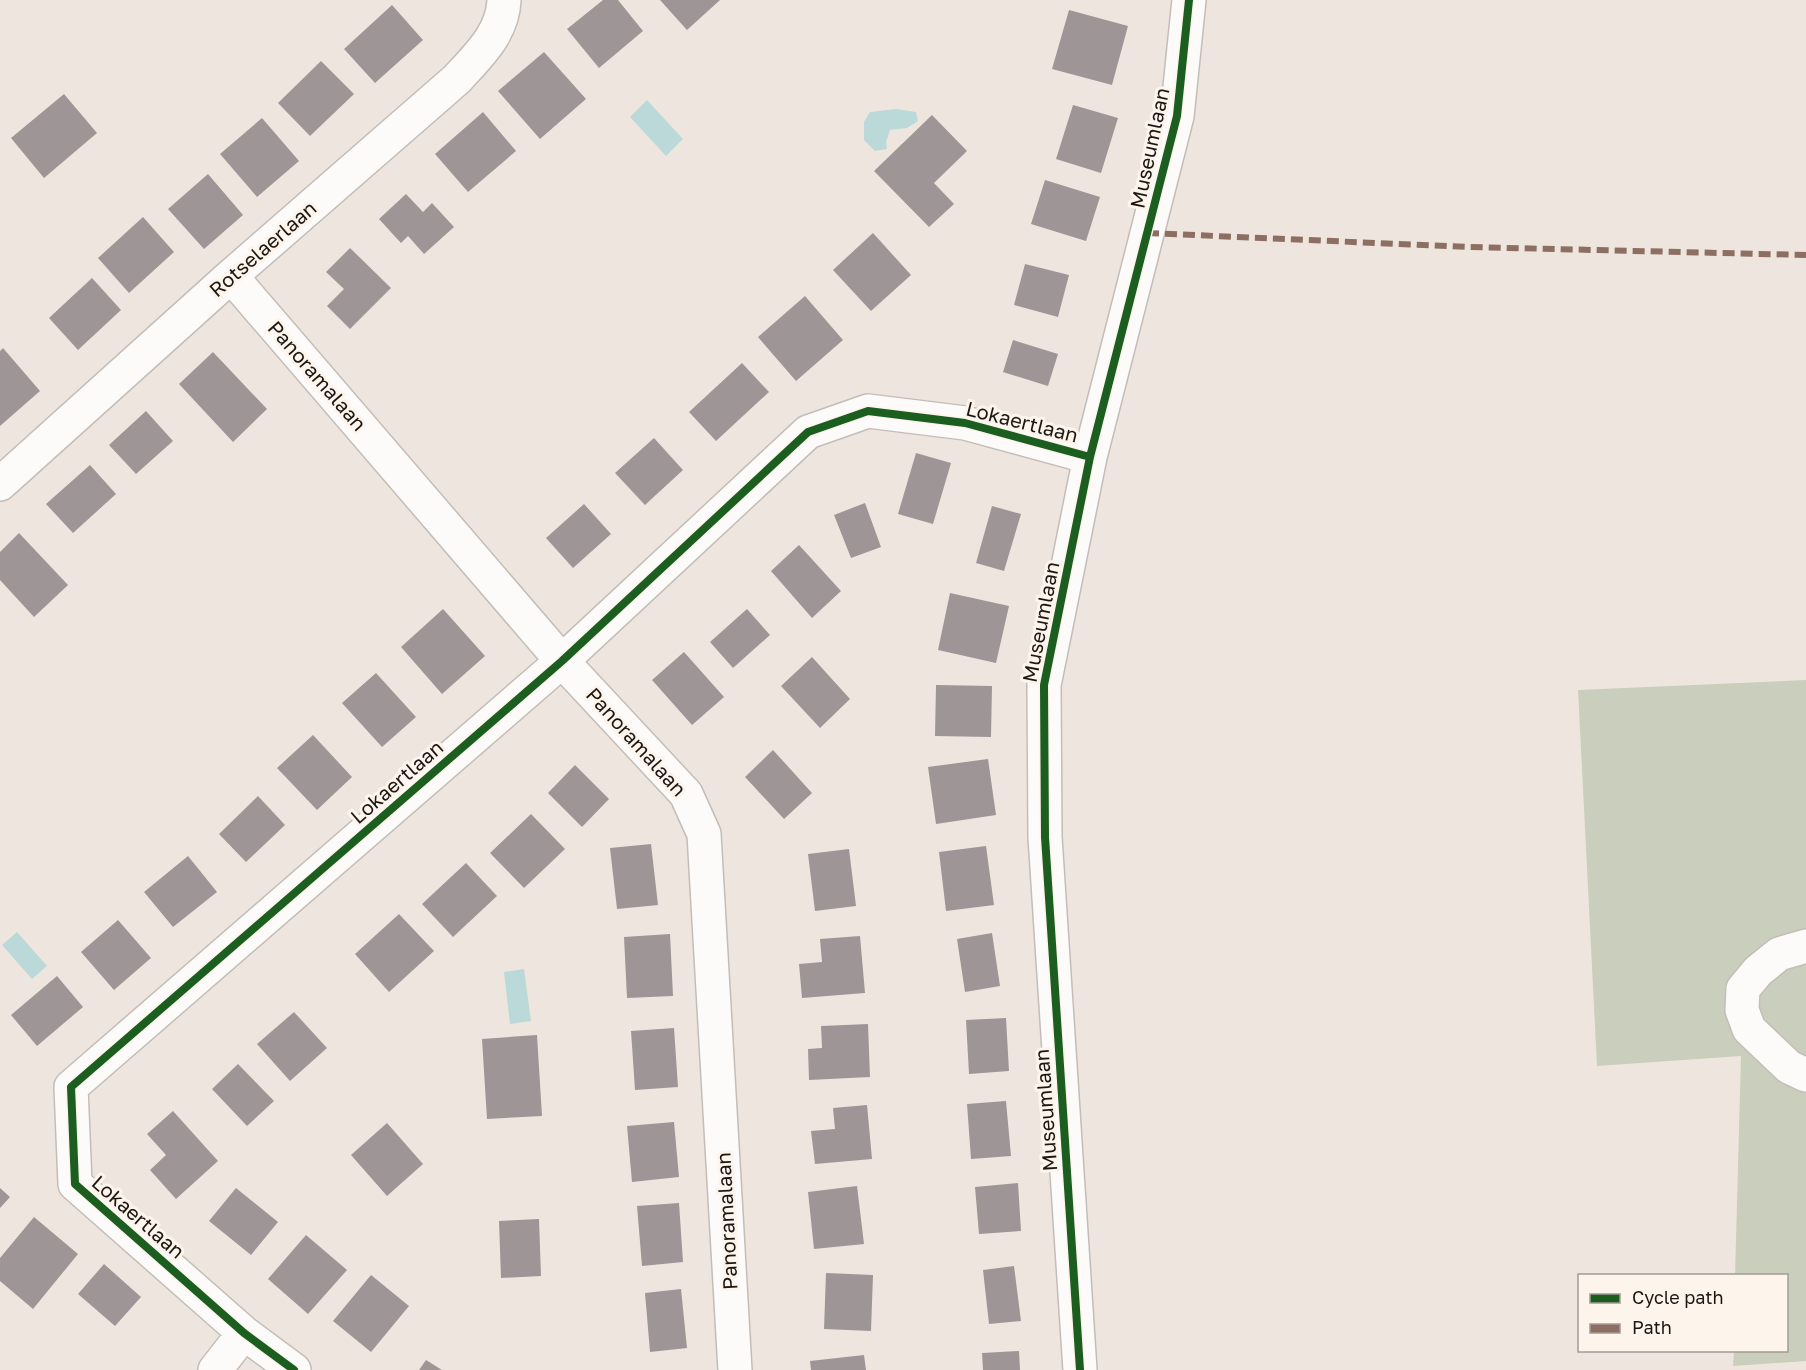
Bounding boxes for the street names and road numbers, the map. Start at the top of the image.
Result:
street label: Museumlaan [1125,85,1174,210]
street label: Rotselaerlaan [204,195,321,301]
street label: Panoramalaan [264,316,372,435]
street label: Lokaertlaan [964,396,1081,447]
street label: Museumlaan [1017,559,1063,684]
street label: Panoramalaan [582,682,692,801]
street label: Lokaertlaan [345,735,448,828]
street label: Museumlaan [1029,1048,1061,1172]
street label: Panoramalaan [710,1152,742,1290]
street label: Lokaertlaan [87,1170,190,1263]

